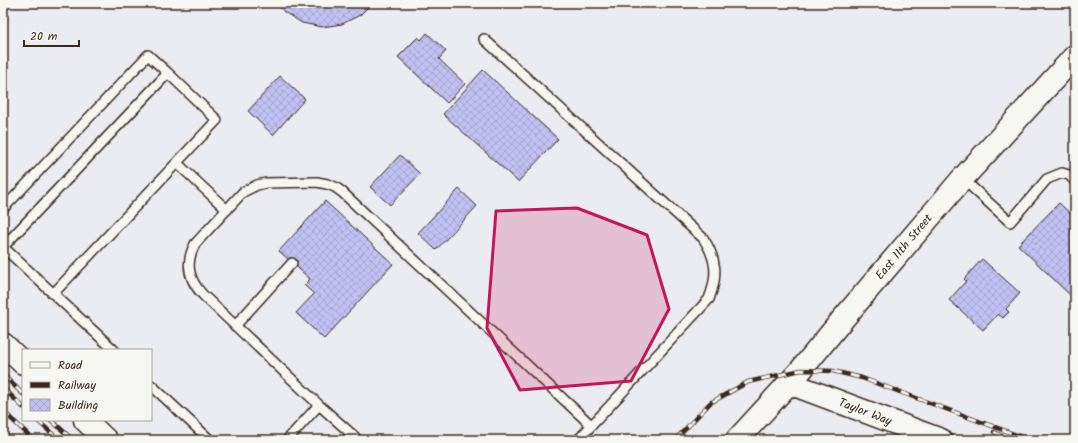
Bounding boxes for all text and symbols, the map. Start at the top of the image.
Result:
scale bar [24,22,79,48]
text: 20 m [30,27,58,46]
street label: East 11th Street [871,210,938,284]
legend [22,349,152,421]
text: Road [58,356,83,375]
text: Railway [58,376,96,395]
street label: Taylor Way [836,393,895,431]
text: Building [58,396,98,415]

